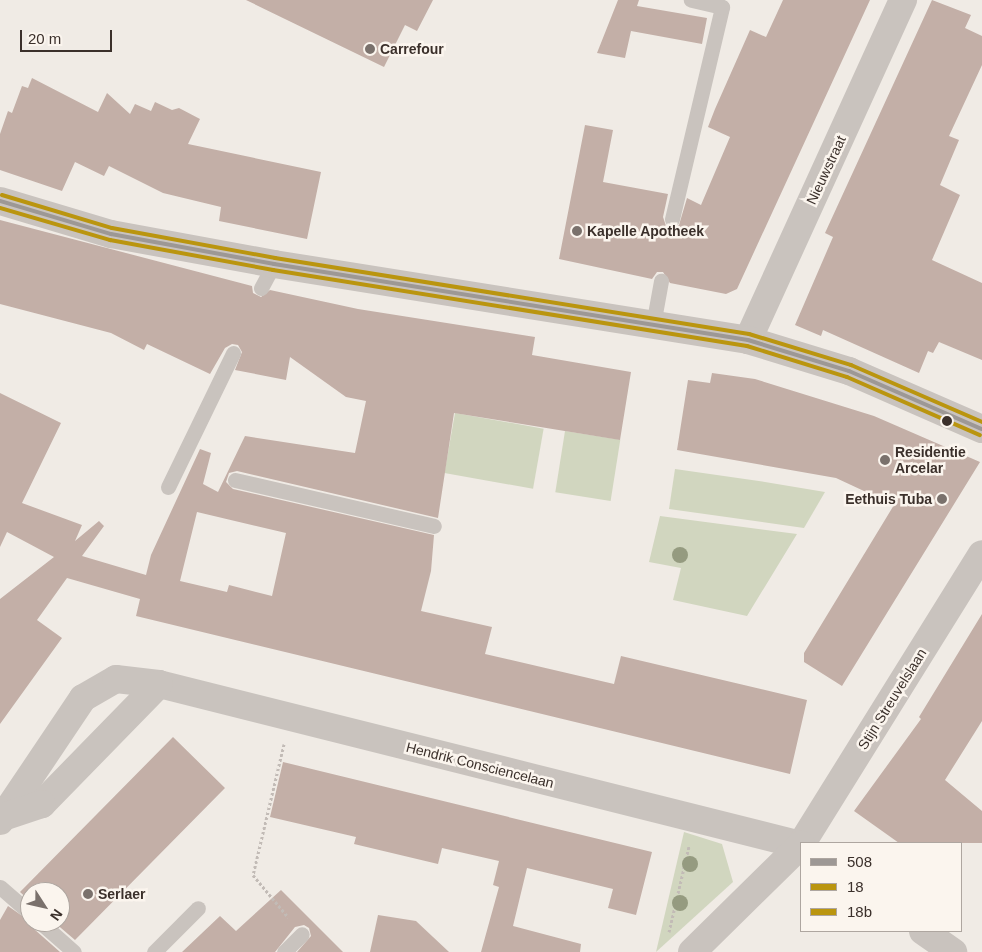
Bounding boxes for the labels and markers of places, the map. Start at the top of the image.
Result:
place label: Carrefour [380,41,444,57]
marker: Carrefour [364,43,376,55]
place label: Kapelle Apotheek [587,223,704,239]
marker: Kapelle Apotheek [571,225,583,237]
unlabelled marker [942,416,952,426]
place label: Residentie Arcelar [895,444,966,477]
marker: Residentie Arcelar [879,454,891,466]
place label: Eethuis Tuba [845,491,932,507]
marker: Eethuis Tuba [936,493,948,505]
place label: Serlaer [98,886,145,902]
marker: Serlaer [82,888,94,900]

